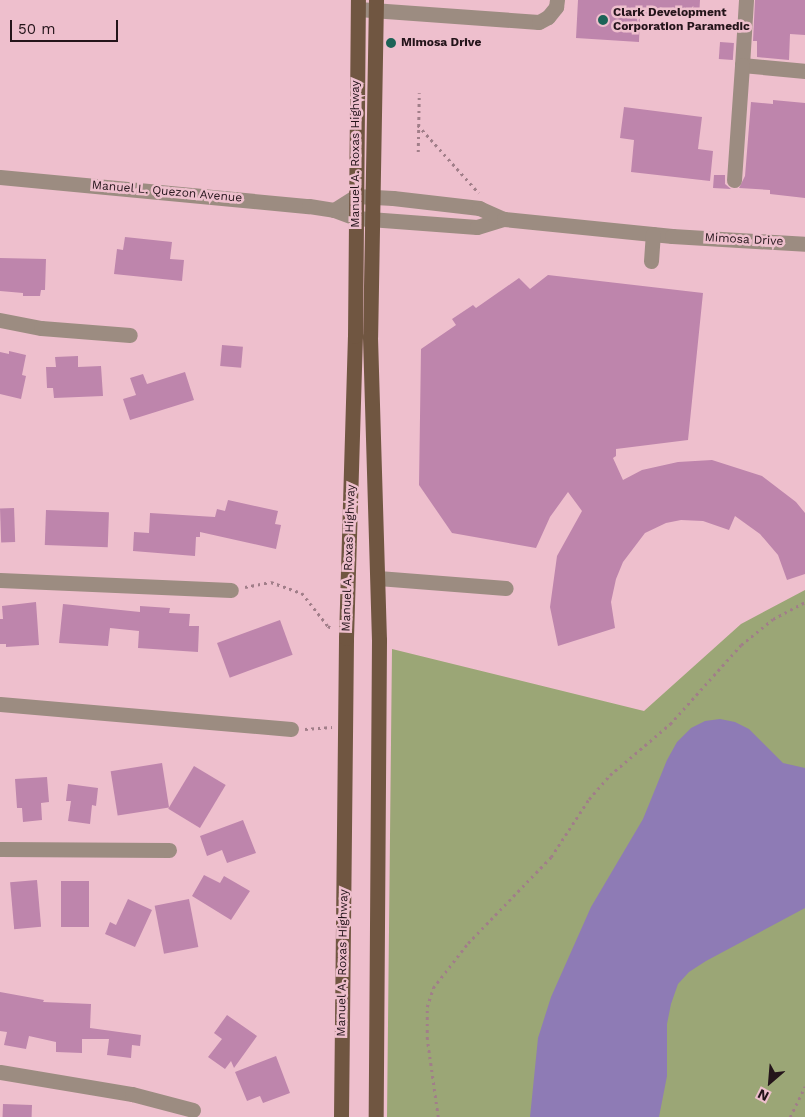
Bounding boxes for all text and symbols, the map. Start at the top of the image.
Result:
place label: Clark Development Corporation Paramedic [613,6,750,34]
scale bar [12,10,120,42]
marker: Clark Development Corporation Paramedic [597,14,609,26]
text: 50 m [18,20,55,38]
place label: Mimosa Drive [401,36,481,50]
marker: Mimosa Drive [385,37,397,49]
street label: Manuel A. Roxas Highway [349,80,363,228]
street label: Manuel L. Quezon Avenue [91,178,243,206]
street label: Mimosa Drive [704,231,784,249]
street label: Manuel A. Roxas Highway [339,484,359,632]
street label: Manuel A. Roxas Highway [335,889,351,1037]
north arrow [745,1057,795,1107]
text: N [755,1086,771,1105]

